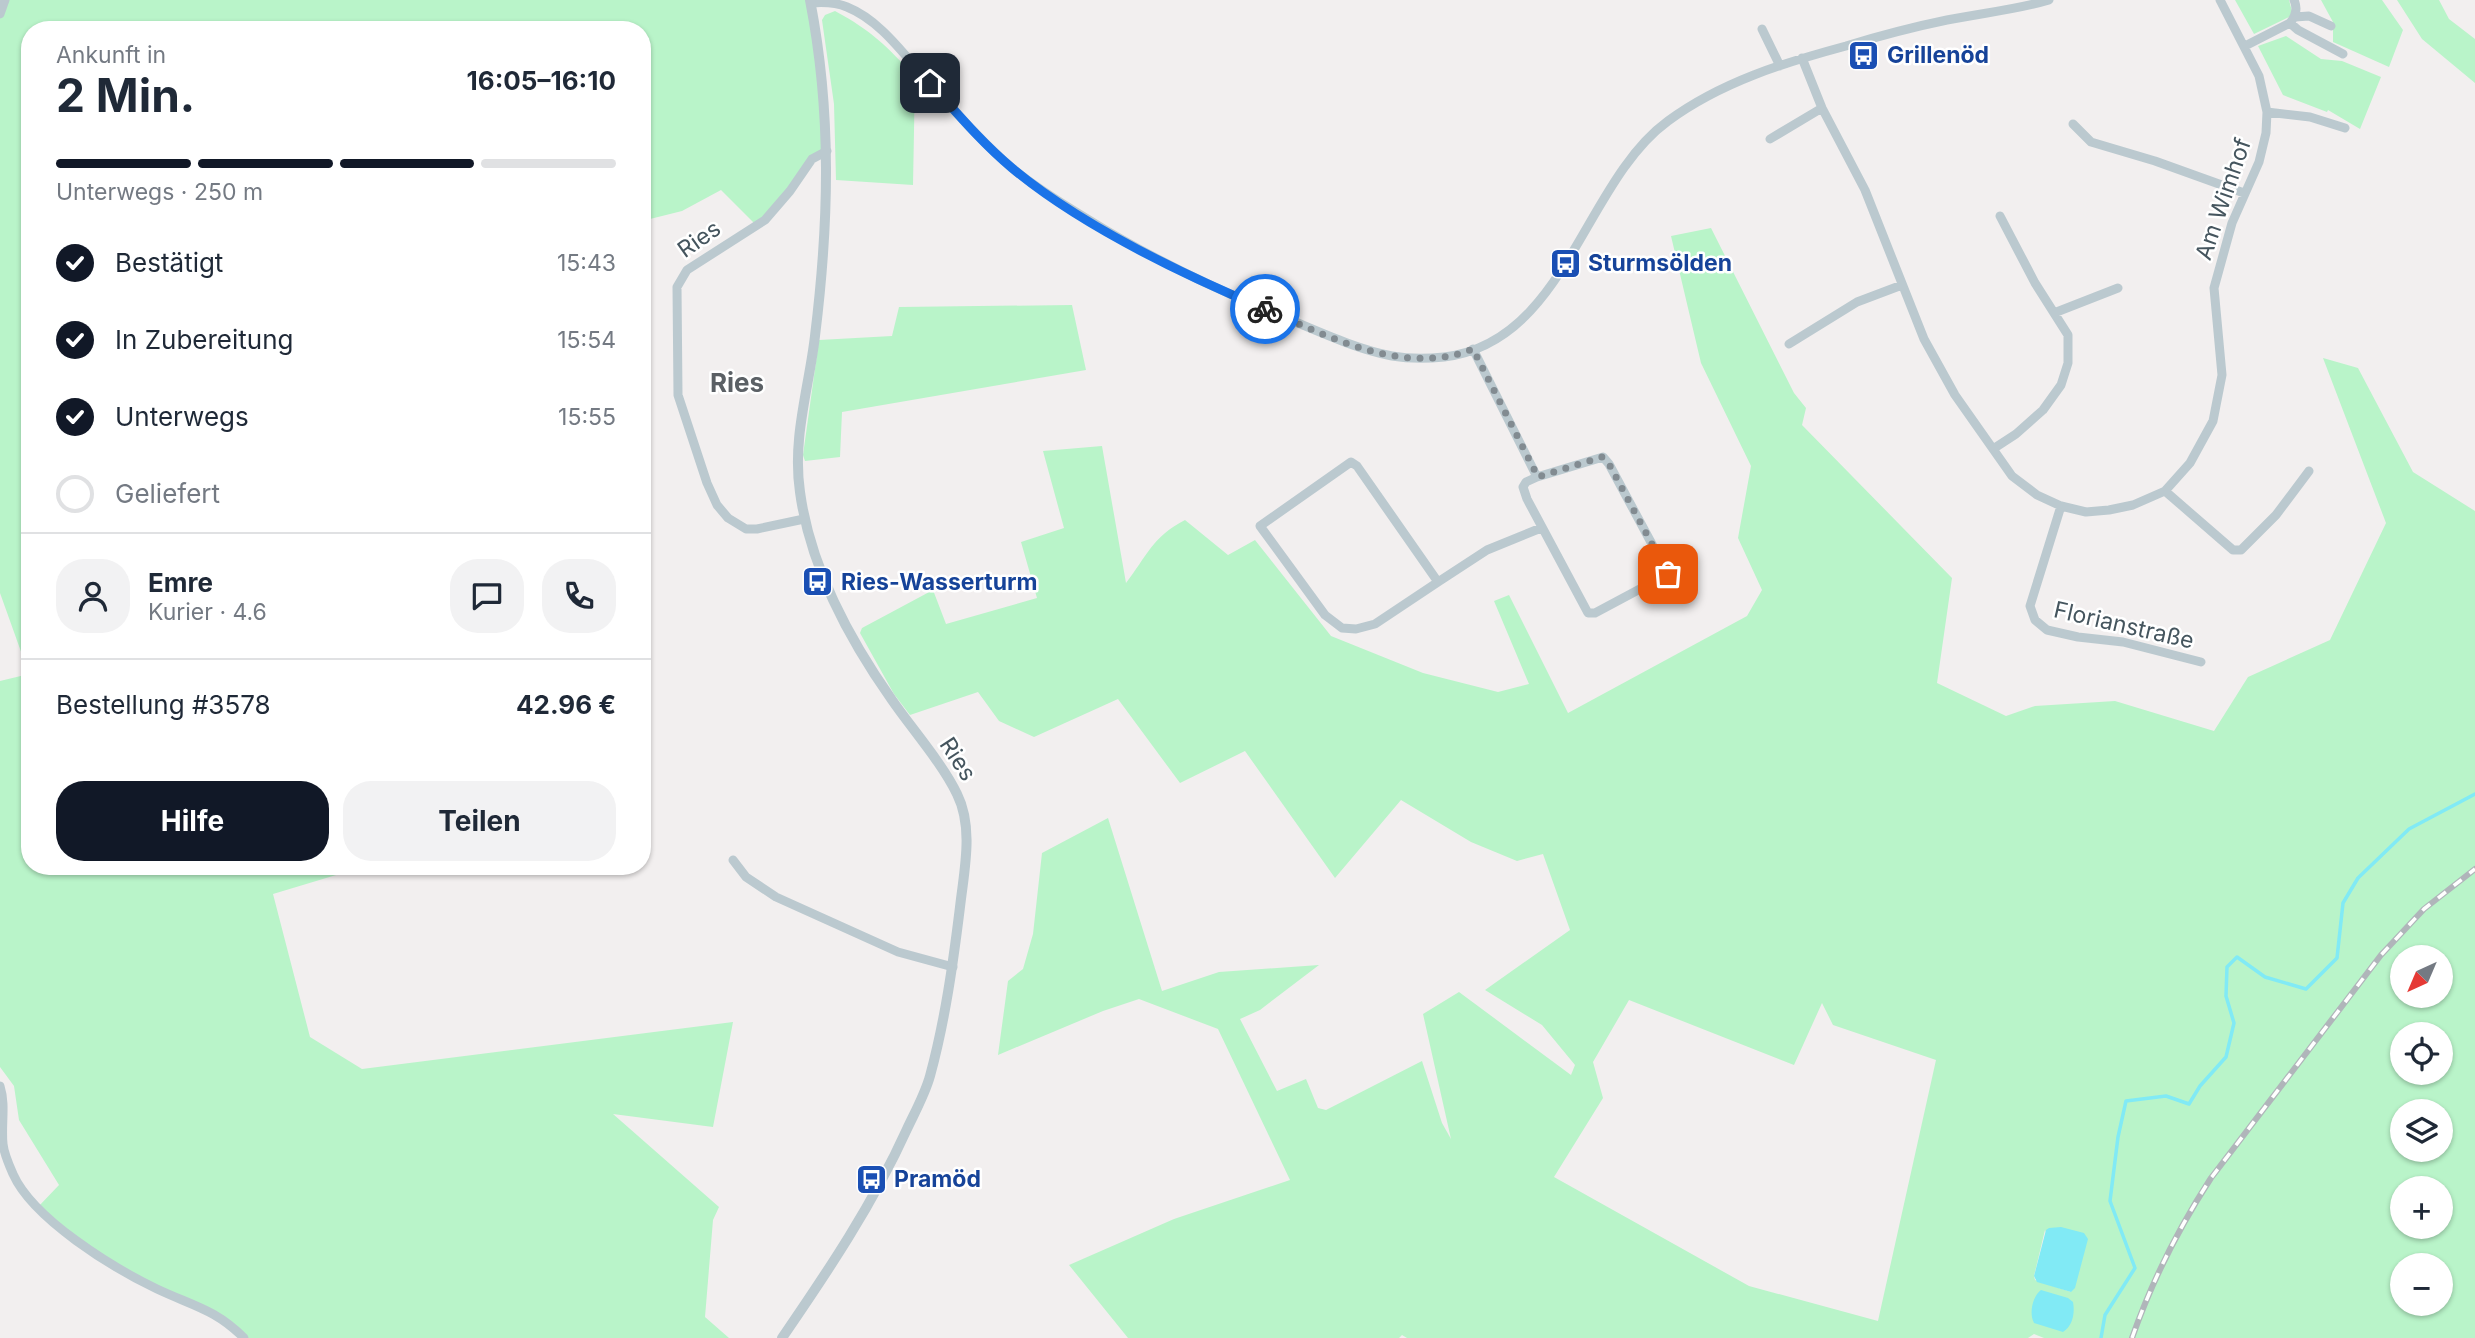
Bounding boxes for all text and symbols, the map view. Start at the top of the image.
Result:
bus stop icon: Grillenöd [1847,38,1881,72]
text: Ankunft in [56,41,166,69]
place label: Grillenöd [1887,41,1989,69]
pin [900,53,960,113]
icon: home [911,64,949,102]
text: 16:05–16:10 [467,65,616,96]
text: 2 Min. [56,67,195,123]
street label: Am Wimhof [2189,134,2257,263]
text: Unterwegs · 250 m [56,178,263,206]
street label: Ries [672,214,726,264]
icon: check [56,244,94,282]
bus stop icon: Sturmsölden [1548,246,1582,280]
text: Bestätigt [115,247,223,278]
text: 15:43 [557,249,616,277]
place label: Sturmsölden [1588,249,1732,277]
courier [1230,274,1300,344]
icon: bike [1246,290,1284,328]
icon: check [56,321,94,359]
text: In Zubereitung [115,324,293,355]
text: 15:54 [557,326,616,354]
district label: Ries [710,367,764,398]
icon: check [56,398,94,436]
text: Unterwegs [115,401,249,432]
text: 15:55 [558,403,616,431]
text: Geliefert [115,478,220,509]
pin [1638,544,1698,604]
icon: bag [1649,555,1687,593]
button: person [56,559,130,633]
button: chat [450,559,524,633]
button: phone [542,559,616,633]
bus stop icon: Ries-Wasserturm [801,565,835,599]
text: Emre [148,567,213,598]
place label: Ries-Wasserturm [841,568,1038,596]
street label: Florianstraße [2051,595,2197,655]
text: Kurier · 4.6 [148,598,267,626]
text: Bestellung #3578 [56,689,271,720]
text: 42.96 € [516,689,616,720]
street label: Ries [934,732,982,786]
button: Hilfe [56,781,329,861]
button: Teilen [343,781,616,861]
north arrow [2390,945,2454,1008]
map controls [2390,945,2453,1316]
button: locate [2390,1022,2453,1085]
button: layers [2390,1099,2453,1162]
bus stop icon: Pramöd [854,1162,888,1196]
place label: Pramöd [894,1165,981,1193]
button: + [2390,1176,2453,1239]
button: − [2390,1253,2453,1316]

